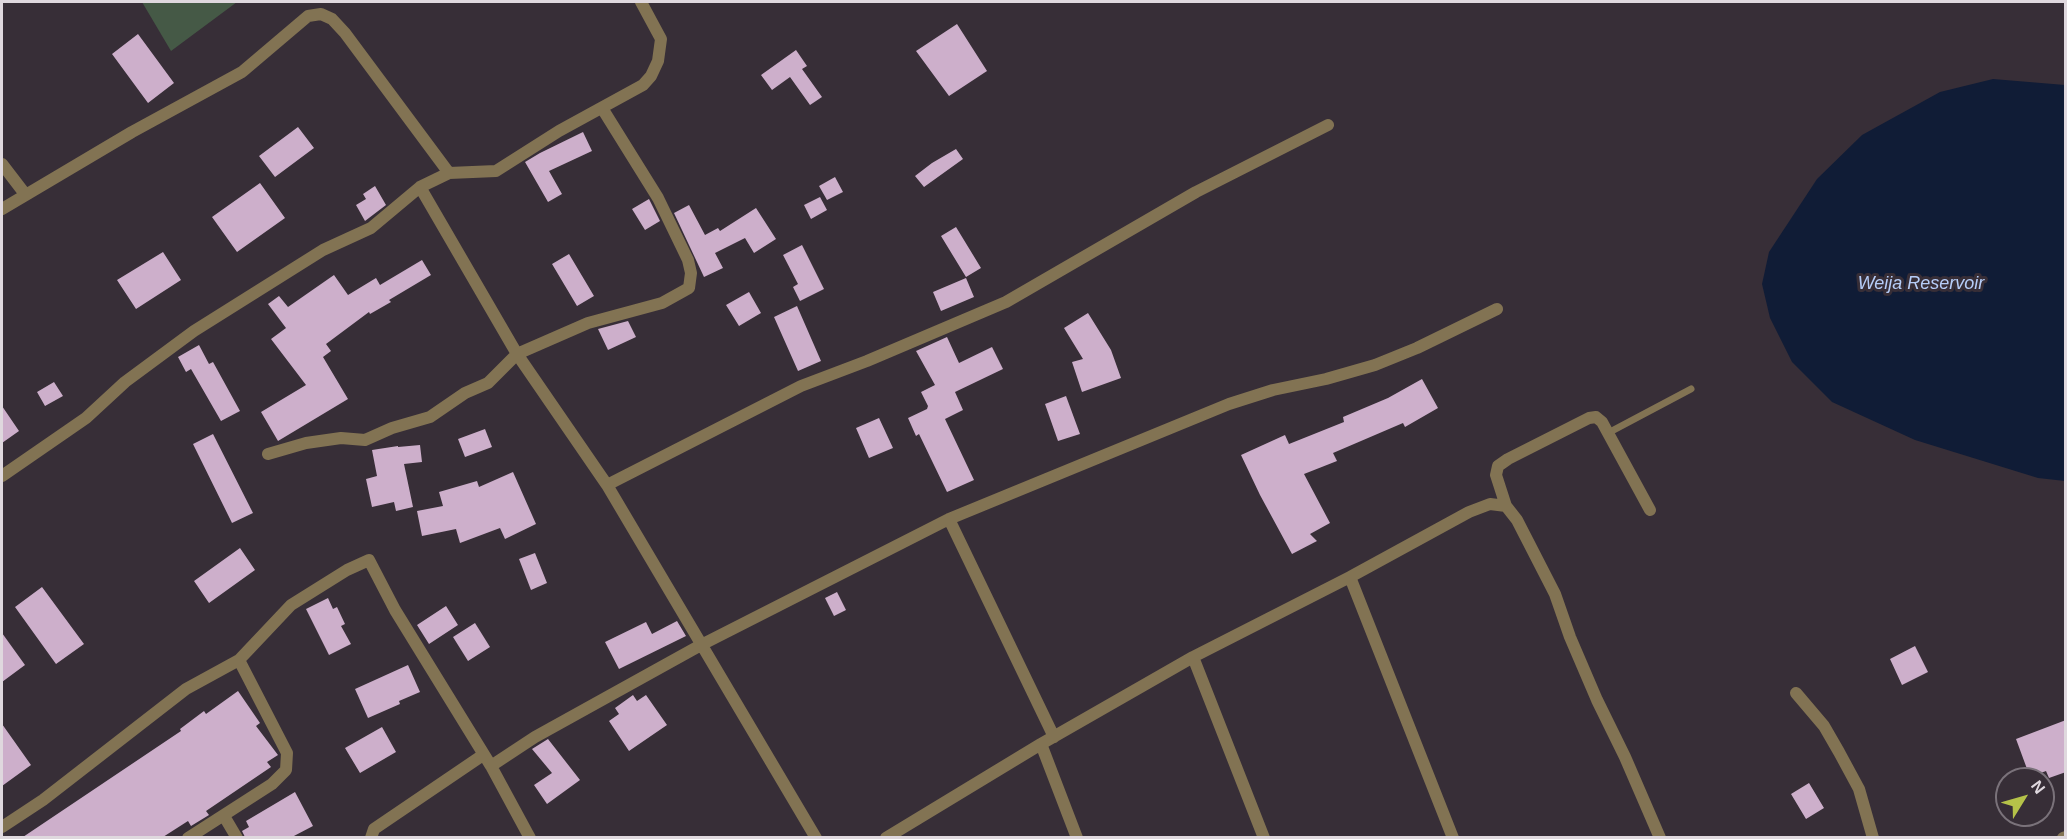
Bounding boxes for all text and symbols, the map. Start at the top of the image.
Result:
water label: Weija Reservoir [1858,273,1984,295]
north arrow [1995,767,2055,827]
text: N [2028,777,2048,797]

